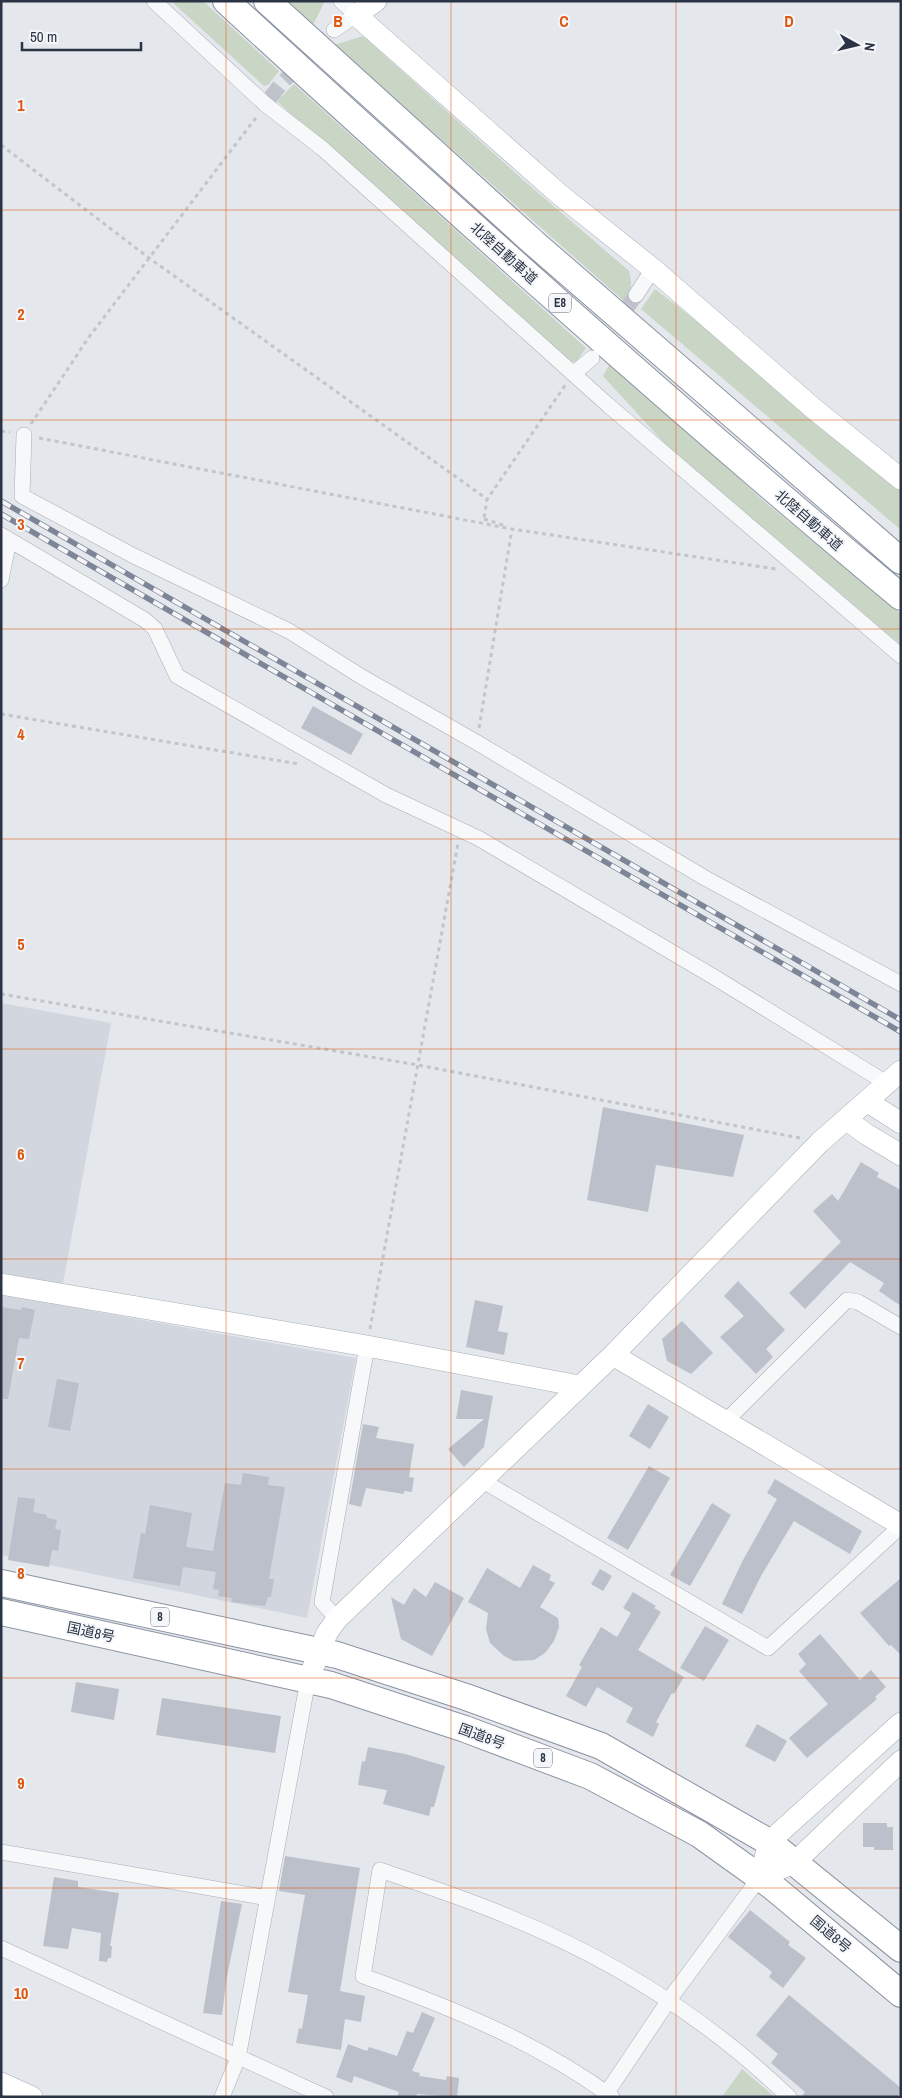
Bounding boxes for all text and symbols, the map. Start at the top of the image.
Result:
text: B [333,10,343,32]
text: C [559,10,569,32]
text: D [784,10,794,32]
scale bar [22,20,141,52]
north arrow [832,20,882,70]
text: 50 m [30,26,57,47]
text: N [860,41,879,52]
text: 1 [17,94,25,116]
street label: 北陸自動車道 [467,218,541,288]
road number: E8 [549,294,571,312]
text: 2 [17,303,25,325]
street label: 北陸自動車道 [771,486,847,554]
text: 3 [17,513,25,535]
text: 4 [17,723,25,745]
text: 5 [17,933,25,955]
text: 6 [17,1143,25,1165]
text: 7 [17,1352,25,1374]
text: 8 [17,1562,25,1584]
road number: 8 [151,1608,169,1626]
street label: 国道8号 [65,1618,117,1646]
street label: 国道8号 [456,1719,508,1753]
road number: 8 [534,1749,552,1768]
text: 9 [17,1772,25,1794]
street label: 国道8号 [807,1912,855,1956]
text: 10 [14,1982,28,2004]

